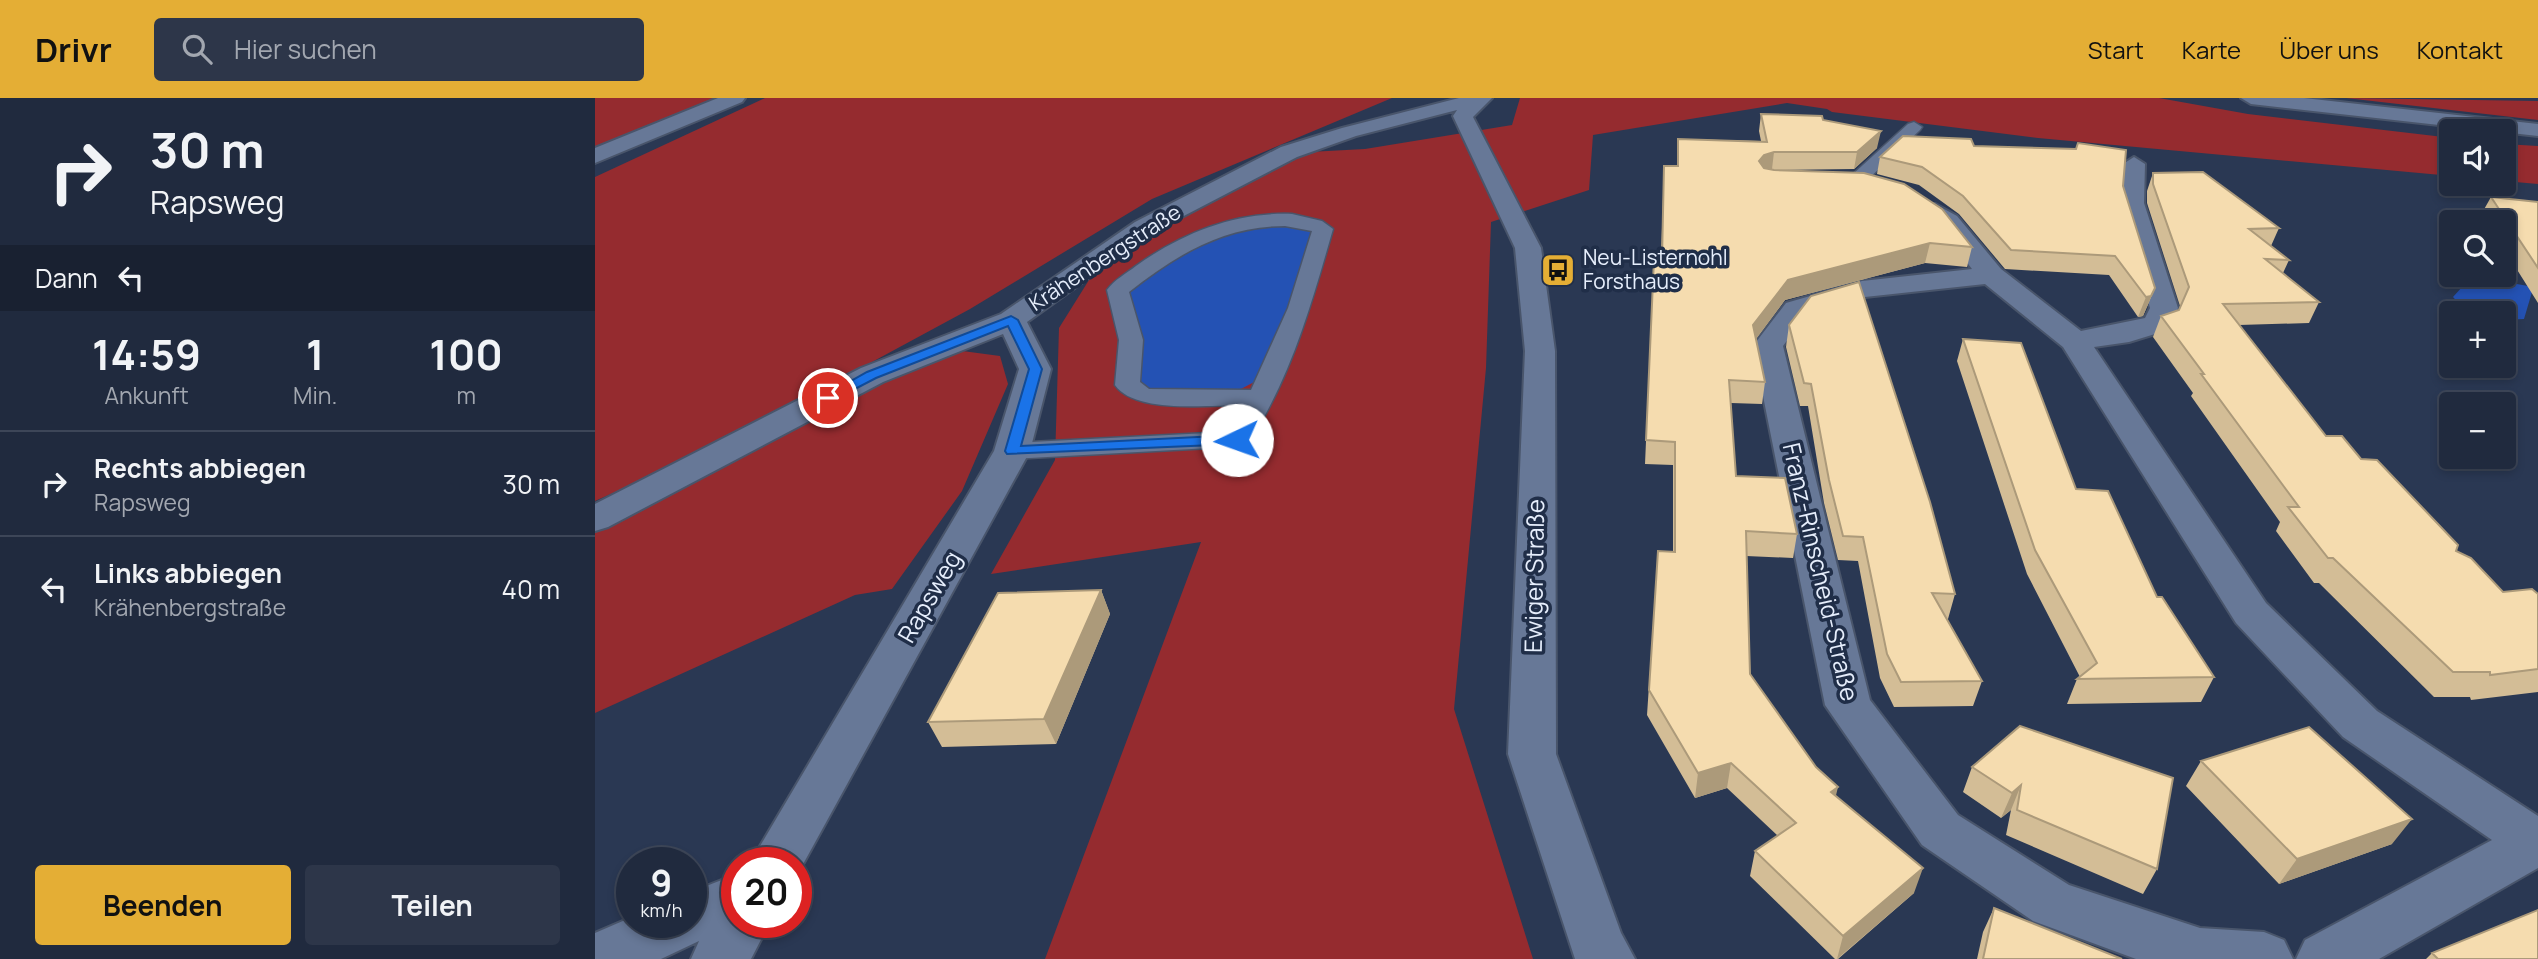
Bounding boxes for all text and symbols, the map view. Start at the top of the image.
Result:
search box [154,18,644,81]
text: Drivr [35,27,112,72]
icon: search [178,30,216,68]
text: Hier suchen [234,31,377,67]
text: Start [2088,33,2144,66]
text: Karte [2182,33,2241,66]
text: Über uns [2279,33,2379,66]
text: Kontakt [2417,33,2503,66]
text: 30 m [150,116,265,183]
map controls [2439,119,2516,469]
button: sound [2439,119,2516,196]
icon: right [35,126,126,217]
text: Rapsweg [150,180,284,224]
street label: Krähenbergstraße [1023,198,1186,317]
button: search [2439,210,2516,287]
place label: Neu-Listernohl Forsthaus [1583,243,1728,295]
bus stop icon: Neu-Listernohl Forsthaus [1539,251,1577,289]
icon: left [112,259,150,297]
text: Dann [35,260,98,296]
button: + [2439,301,2516,378]
text: 14:59 [92,325,201,383]
text: 1 [306,325,324,383]
text: 100 [429,325,503,383]
pin [798,368,858,428]
text: Ankunft [104,379,189,411]
text: Min. [293,379,337,411]
text: m [456,379,476,411]
icon: arrive [809,379,847,417]
button: − [2439,392,2516,469]
position arrow [1200,403,1274,477]
street label: Franz-Rinscheid-Straße [1776,439,1867,704]
text: Rechts abbiegen [94,450,306,486]
icon: right [35,465,73,503]
text: 30 m [503,466,560,502]
text: Rapsweg [94,486,191,518]
street label: Ewiger Straße [1516,499,1551,653]
street label: Rapsweg [889,544,968,648]
text: Links abbiegen [94,555,282,591]
icon: left [35,570,73,608]
text: 40 m [502,571,560,607]
text: Krähenbergstraße [94,591,286,623]
speed limit sign: 20 [721,847,812,938]
text: 9 [651,859,672,907]
button: Beenden [35,865,291,945]
button: Teilen [305,865,560,945]
text: km/h [641,898,682,922]

